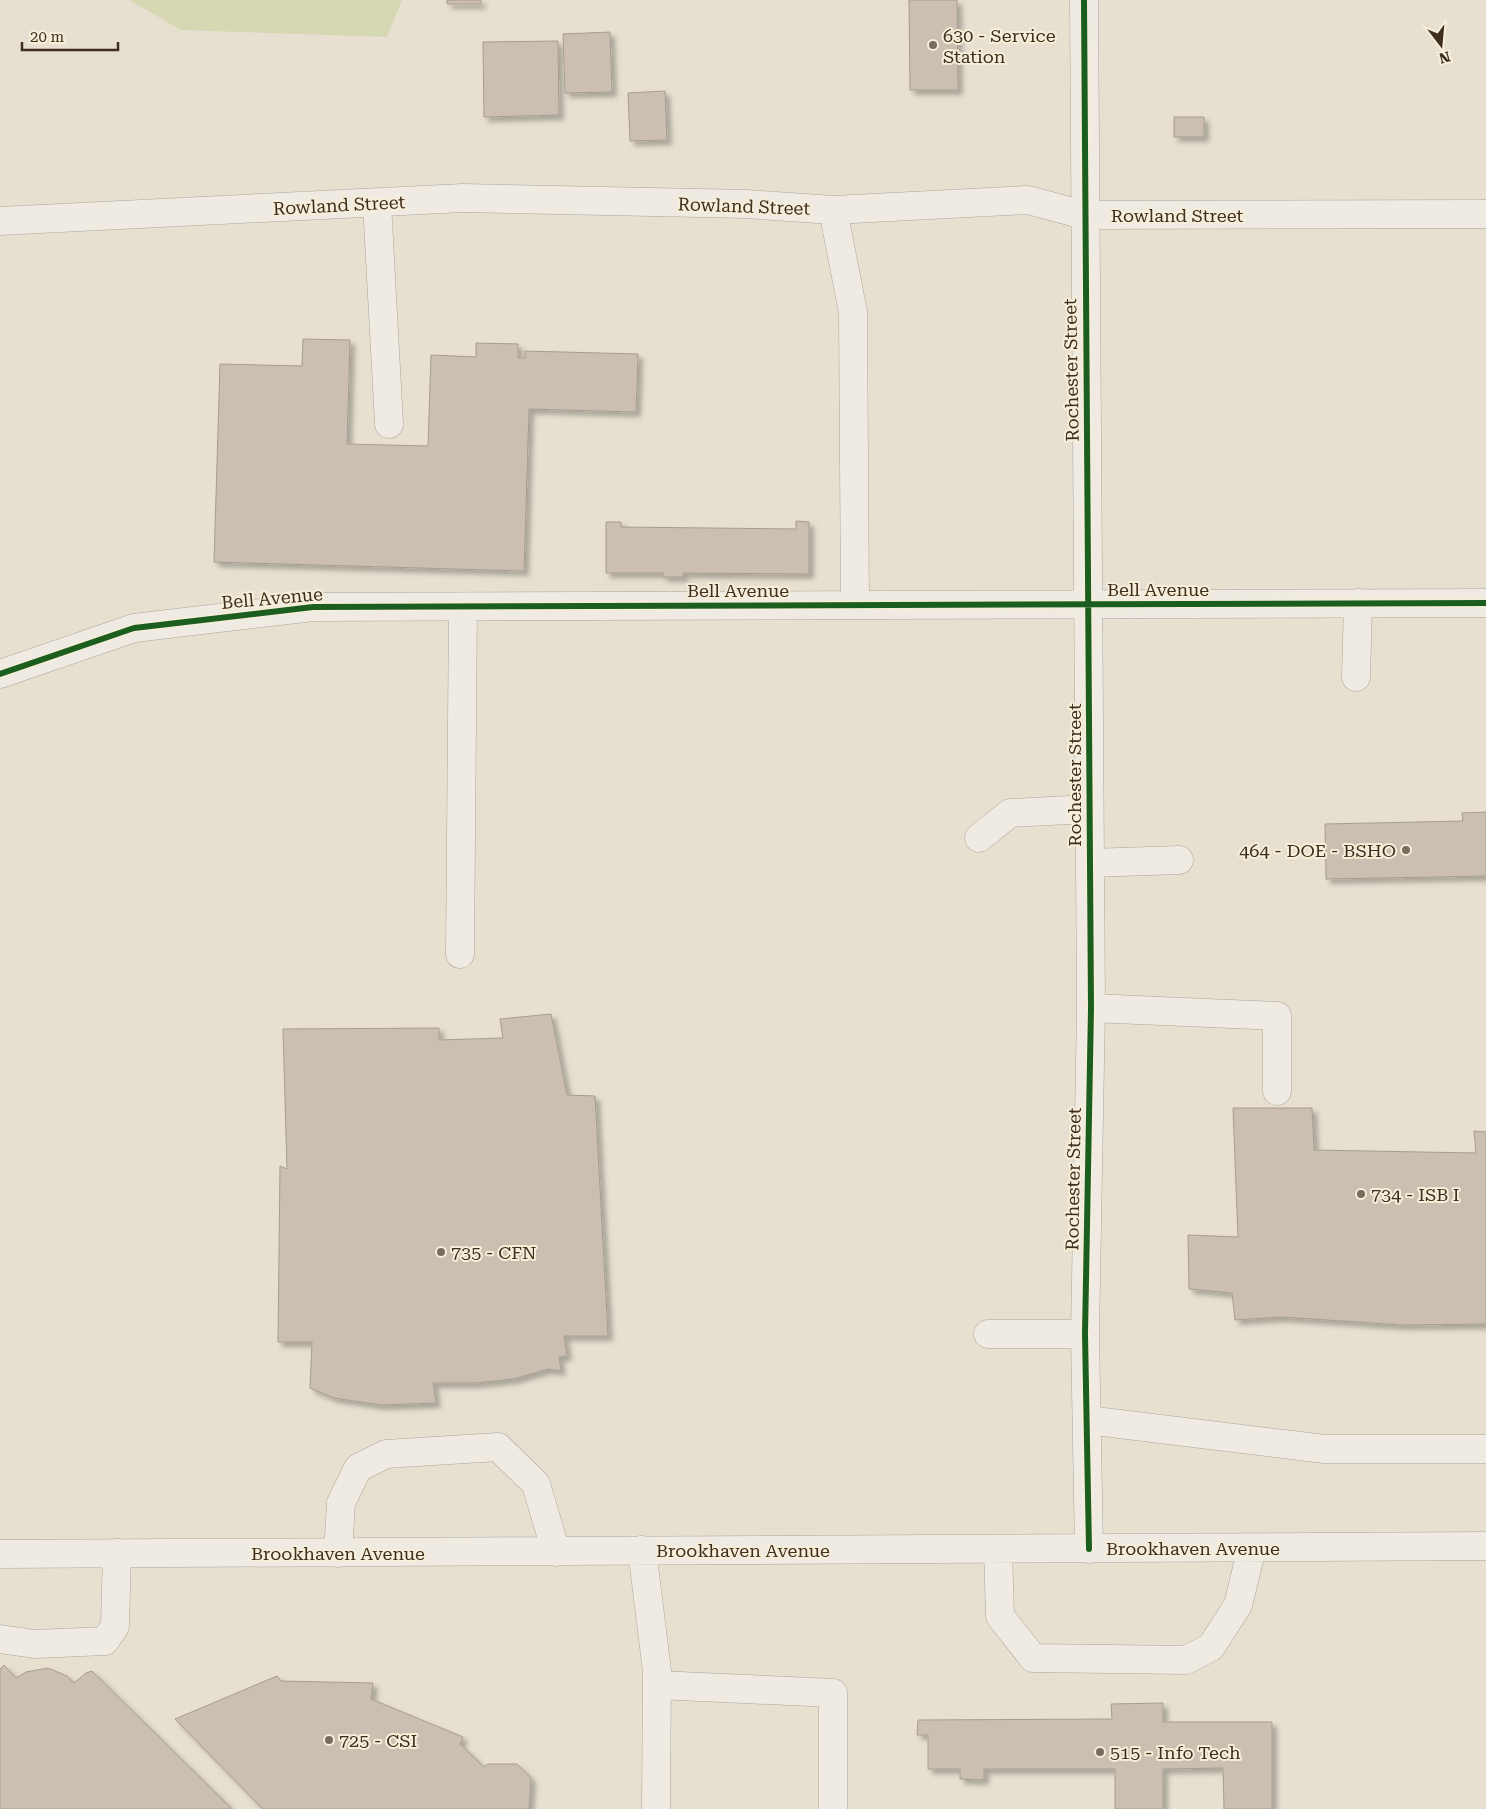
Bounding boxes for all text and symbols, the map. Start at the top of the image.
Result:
scale bar [22,20,119,52]
north arrow [1416,20,1466,70]
place label: 630 - Service Station [943,25,1056,67]
text: 20 m [30,28,65,46]
marker: 630 - Service Station [927,39,939,51]
text: N [1437,48,1452,67]
street label: Rowland Street [272,191,406,219]
street label: Rowland Street [677,193,811,219]
street label: Rowland Street [1111,205,1244,226]
street label: Rochester Street [1059,298,1083,442]
street label: Bell Avenue [1107,579,1209,600]
street label: Bell Avenue [687,580,789,601]
street label: Bell Avenue [220,583,324,613]
street label: Rochester Street [1064,703,1085,847]
place label: 464 - DOE - BSHO [1239,840,1396,861]
marker: 464 - DOE - BSHO [1400,844,1412,856]
street label: Rochester Street [1061,1107,1085,1251]
place label: 734 - ISB I [1371,1184,1460,1205]
marker: 734 - ISB I [1355,1188,1367,1200]
place label: 735 - CFN [451,1242,536,1263]
marker: 735 - CFN [435,1246,447,1258]
street label: Brookhaven Avenue [1106,1538,1280,1559]
street label: Brookhaven Avenue [656,1540,830,1561]
street label: Brookhaven Avenue [251,1543,425,1564]
place label: 725 - CSI [339,1730,417,1751]
marker: 725 - CSI [323,1734,335,1746]
place label: 515 - Info Tech [1110,1742,1241,1763]
marker: 515 - Info Tech [1094,1746,1106,1758]

